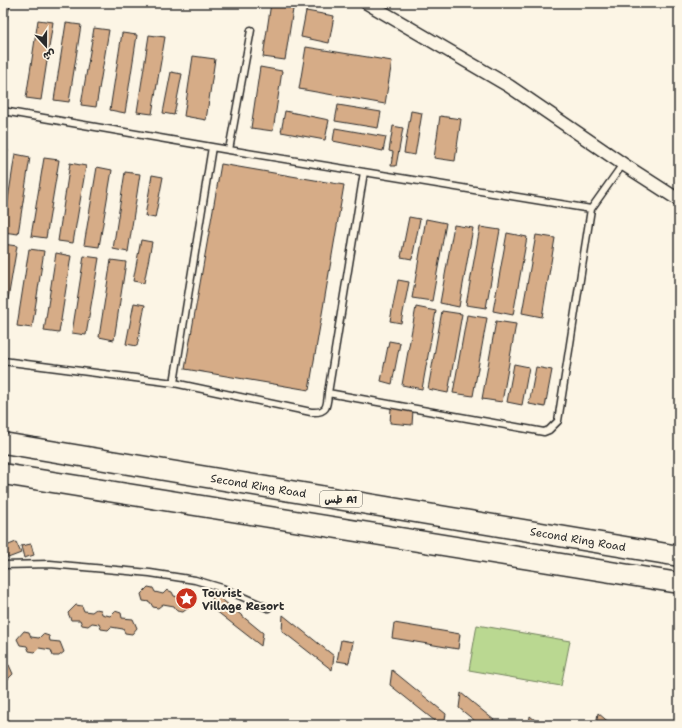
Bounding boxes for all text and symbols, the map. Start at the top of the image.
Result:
north arrow [26,26,66,66]
text: ش [41,46,58,64]
street label: Second Ring Road [209,471,307,502]
road number: طس A1 [320,491,362,507]
street label: Second Ring Road [529,524,627,555]
place icon: Tourist Village Resort [173,586,199,612]
place label: Tourist Village Resort [202,586,285,614]

